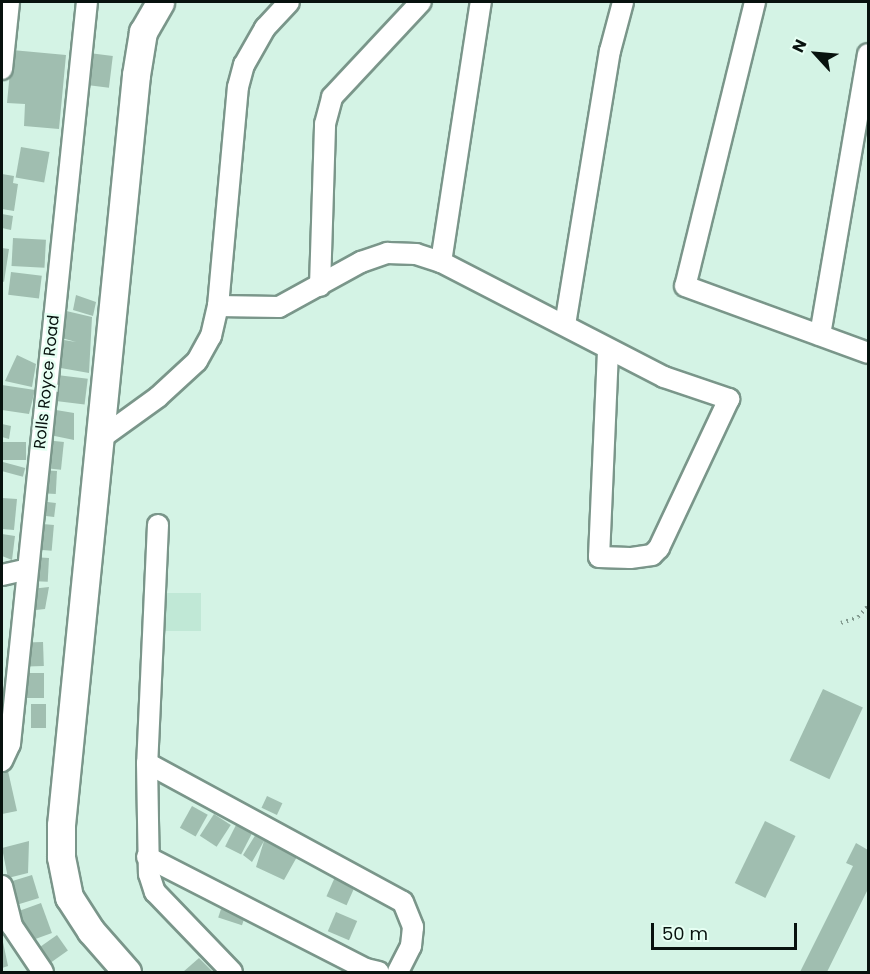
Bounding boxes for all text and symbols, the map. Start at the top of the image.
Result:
north arrow [786,24,846,84]
text: N [786,35,812,56]
street label: Rolls Royce Road [30,314,64,450]
scale bar [654,911,800,949]
text: 50 m [662,921,708,946]

